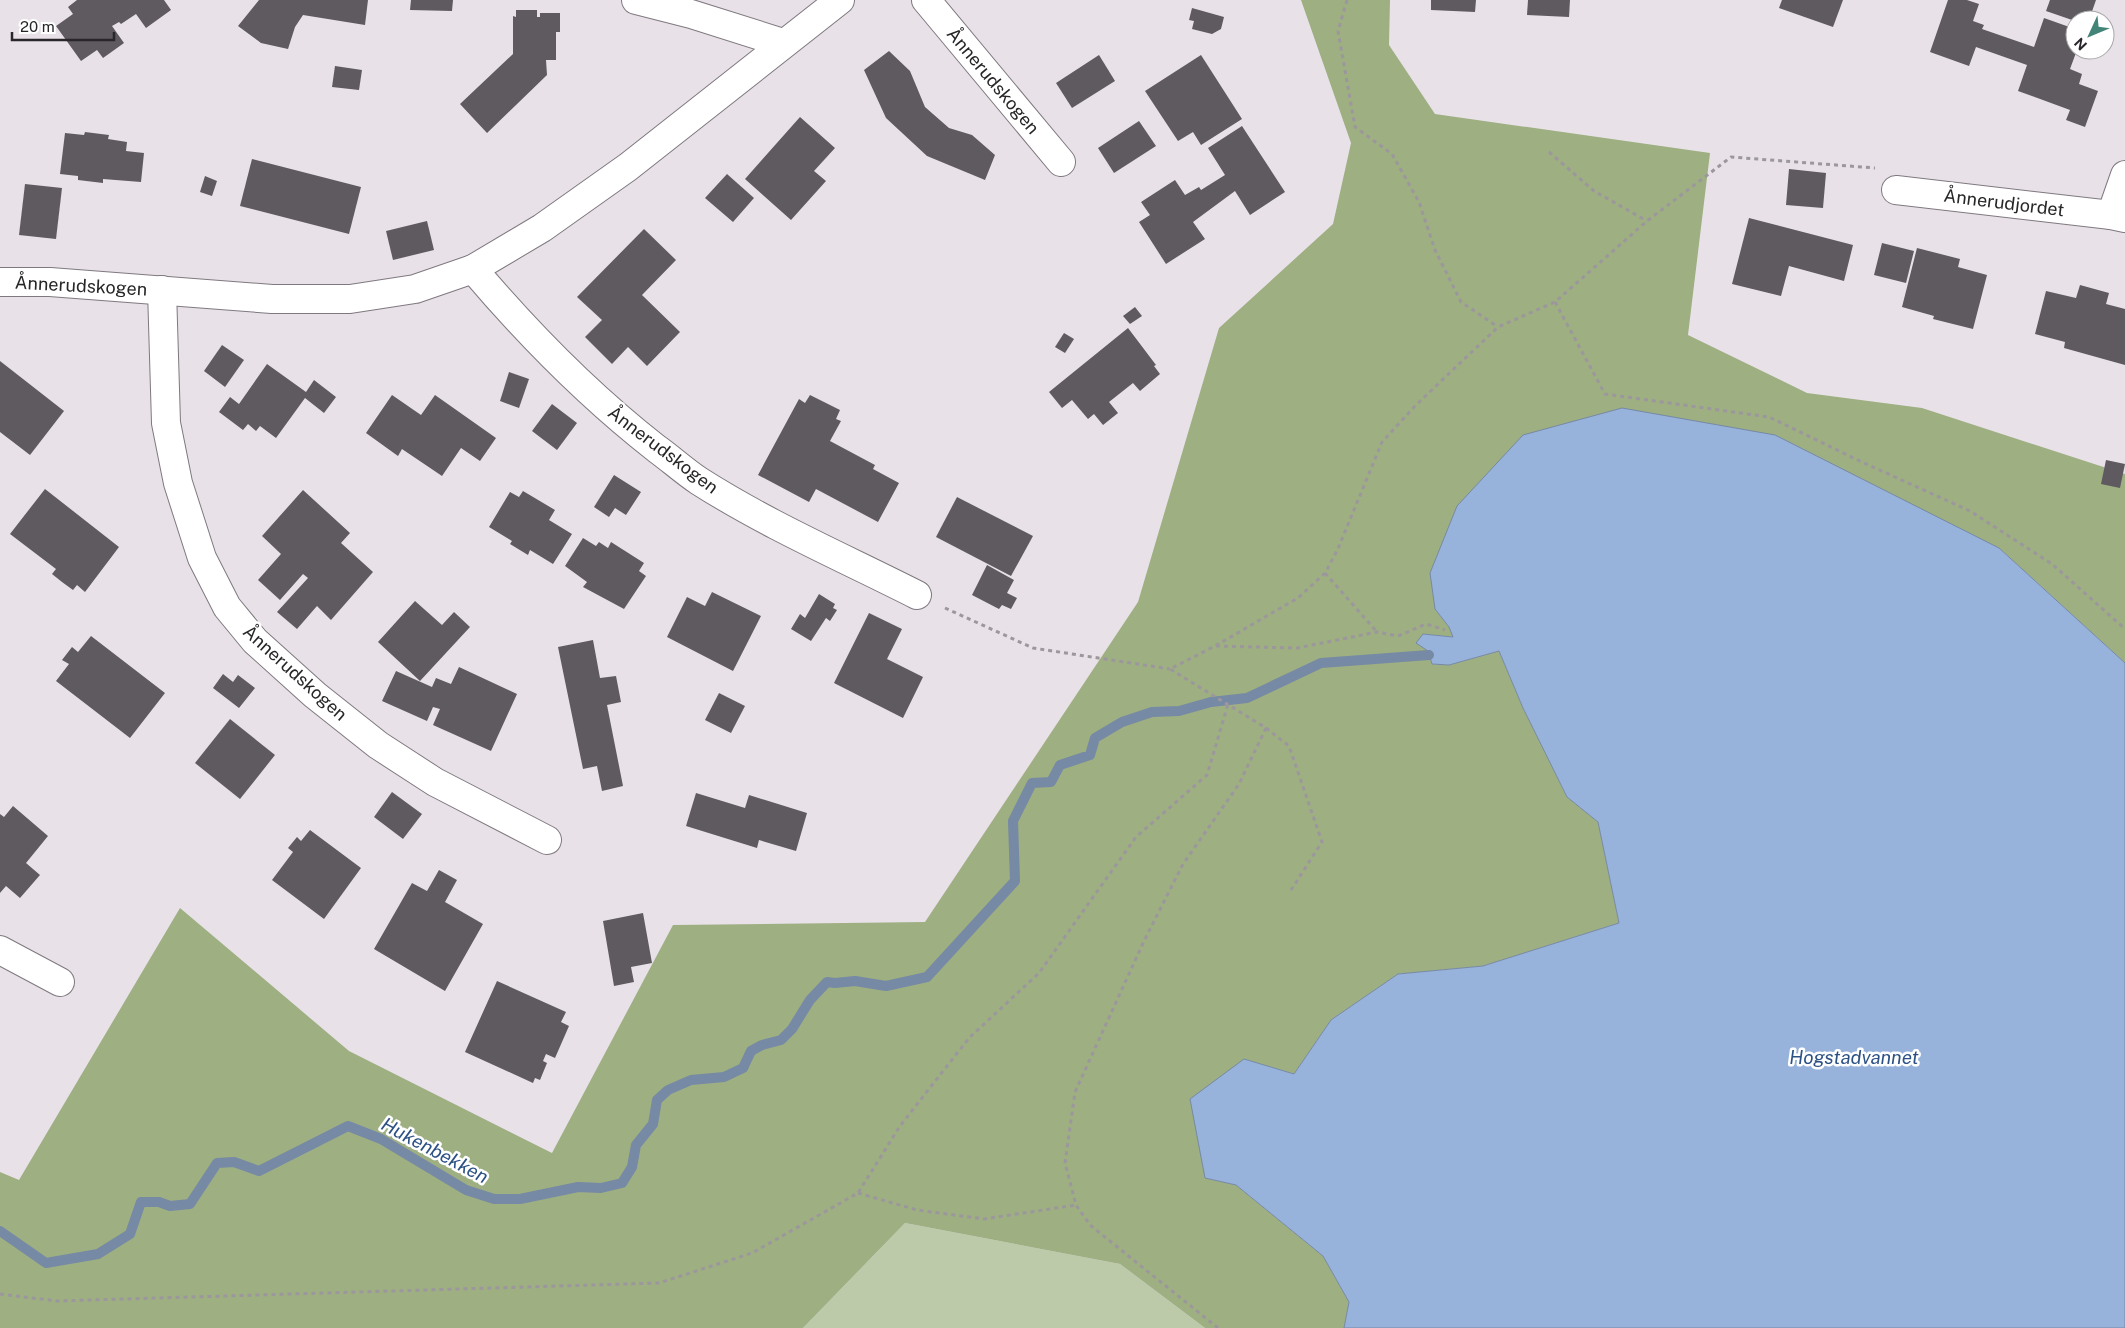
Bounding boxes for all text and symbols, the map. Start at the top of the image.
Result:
scale bar [12,10,115,42]
north arrow [2065,10,2115,60]
text: 20 m [20,18,55,35]
street label: Ånnerudskogen [943,22,1046,138]
text: N [2071,35,2090,54]
street label: Ånnerudjordet [1943,183,2066,220]
street label: Ånnerudskogen [14,270,148,299]
street label: Ånnerudskogen [604,400,724,498]
street label: Ånnerudskogen [239,619,353,725]
water label: Hogstadvannet [1789,1046,1919,1068]
water label: Hukenbekken [378,1113,492,1187]

